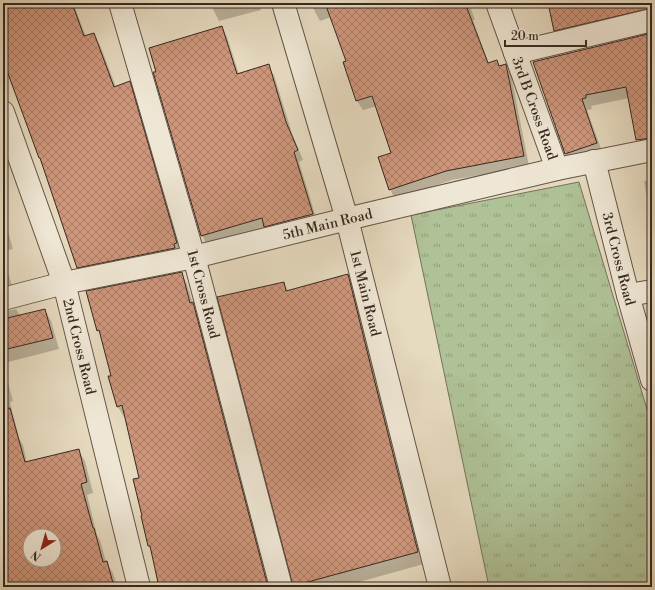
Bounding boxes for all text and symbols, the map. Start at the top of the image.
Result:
scale bar [505,22,586,48]
text: 20 m [511,29,539,44]
street label: 3rd B Cross Road [507,55,561,163]
street label: 5th Main Road [281,205,374,245]
street label: 3rd Cross Road [597,211,639,308]
street label: 1st Cross Road [182,248,223,341]
street label: 1st Main Road [345,249,384,339]
street label: 2nd Cross Road [58,297,99,397]
north arrow [22,528,62,568]
text: N [29,547,44,563]

